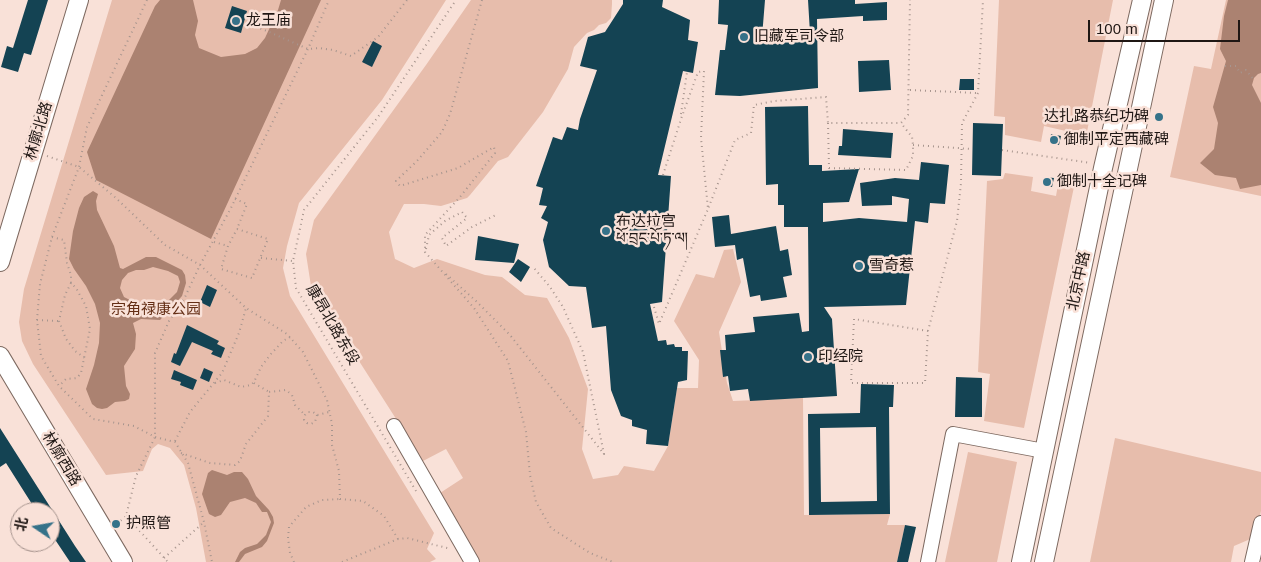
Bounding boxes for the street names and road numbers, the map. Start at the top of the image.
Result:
street label: 林廓北路 [22,100,56,162]
street label: 北京中路 [1064,250,1094,312]
street label: 康昂北路东段 [302,282,362,368]
street label: 林廓西路 [38,429,84,489]

